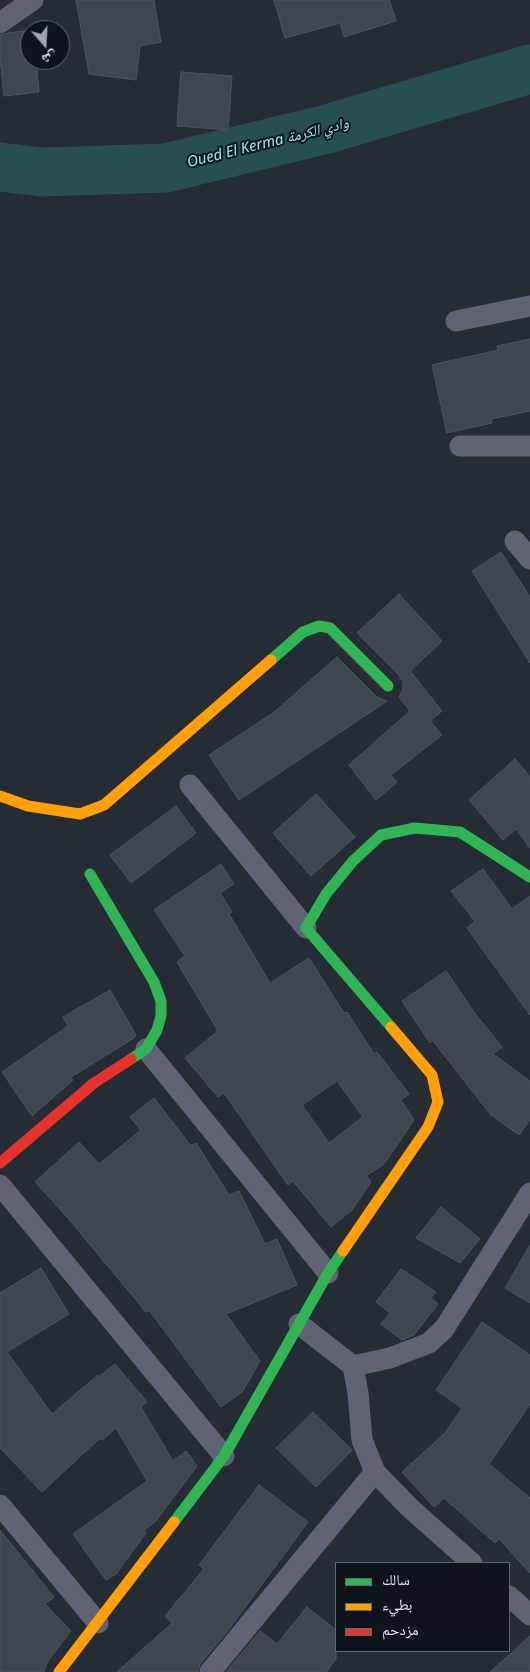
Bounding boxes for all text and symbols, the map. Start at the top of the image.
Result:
north arrow [20,20,70,70]
text: ش [40,47,60,70]
water label: Oued El Kerma وادي الكرمة [185,114,351,172]
legend [335,1562,510,1652]
text: سالك [382,1569,410,1589]
text: بطيء [382,1594,412,1614]
text: مزدحم [382,1619,419,1639]

